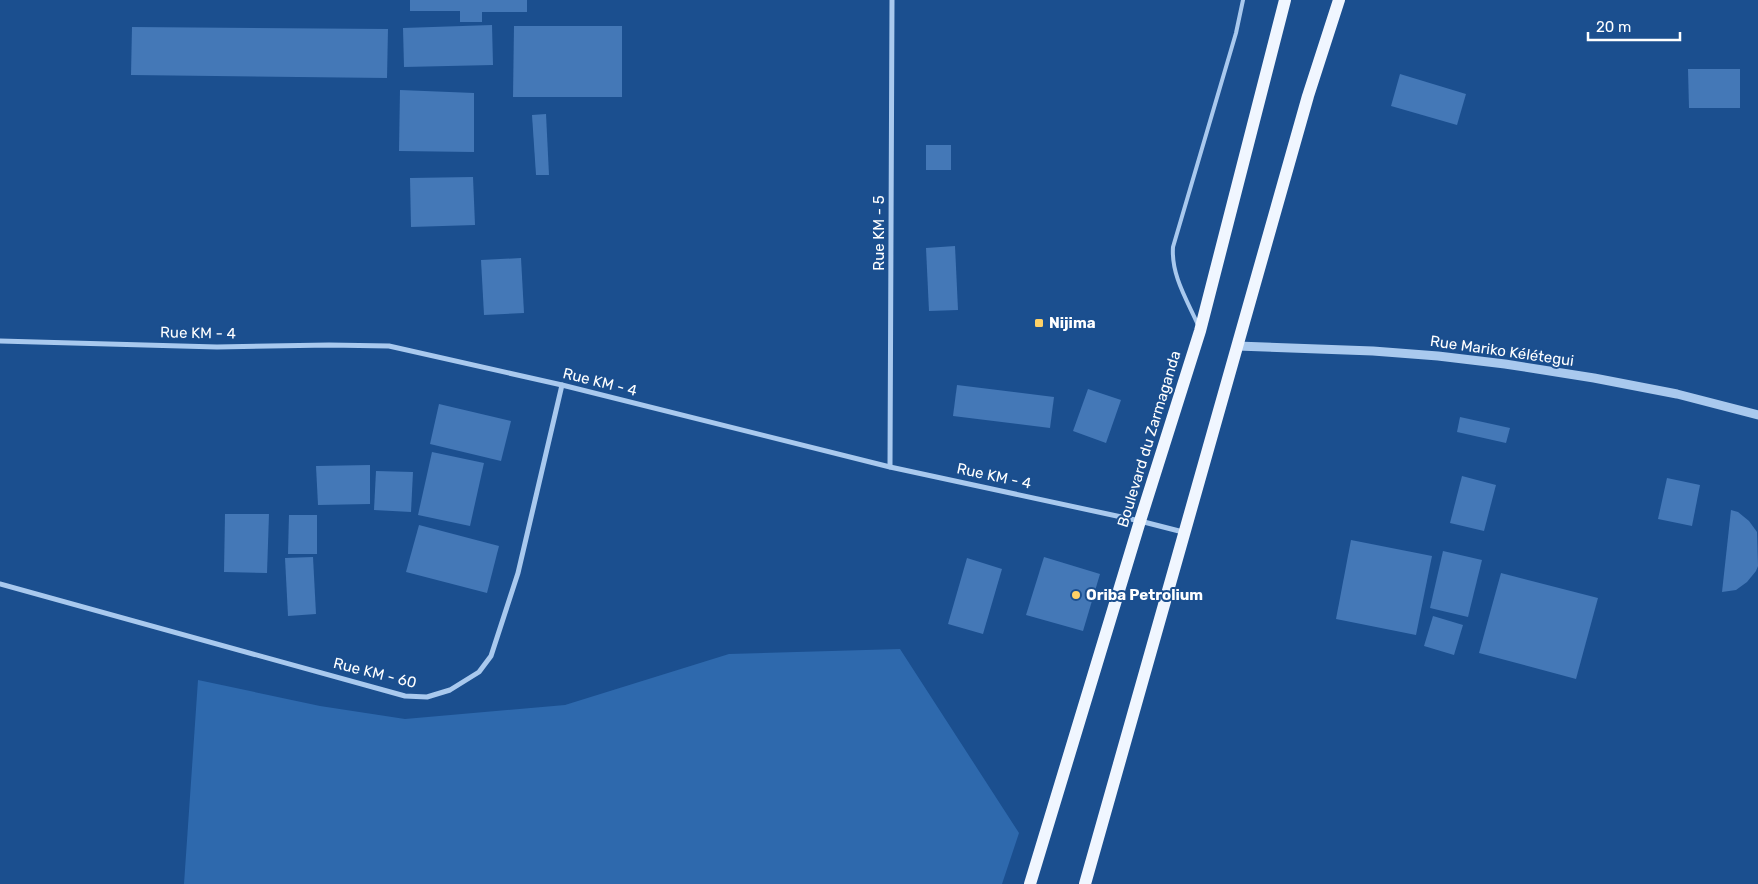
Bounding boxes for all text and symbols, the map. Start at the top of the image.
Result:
scale bar [1588,10,1680,42]
text: 20 m [1596,18,1631,36]
street label: Rue KM - 5 [870,195,888,271]
place label: Nijima [1049,314,1096,332]
marker: Nijima [1033,317,1045,329]
street label: Rue KM - 4 [160,323,236,343]
street label: Rue Mariko Kélétegui [1429,332,1575,370]
street label: Boulevard du Zarmaganda [1114,349,1184,529]
street label: Rue KM - 4 [561,364,639,400]
street label: Rue KM - 4 [955,459,1033,493]
place label: Oriba Petrolium [1086,586,1203,604]
marker: Oriba Petrolium [1070,589,1082,601]
street label: Rue KM - 60 [332,654,418,692]

